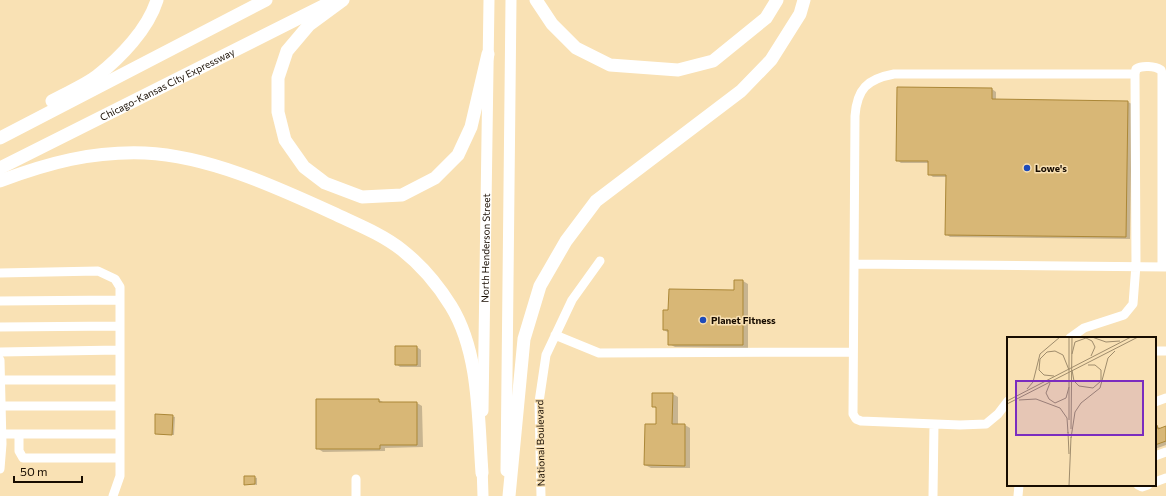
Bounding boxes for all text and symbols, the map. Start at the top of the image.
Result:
street label: Chicago-Kansas City Expressway [98,45,236,123]
place label: Lowe's [1035,162,1067,174]
marker: Lowe's [1022,163,1032,173]
street label: North Henderson Street [479,193,492,303]
place label: Planet Fitness [711,314,776,326]
marker: Planet Fitness [698,315,708,325]
inset map [1007,337,1156,486]
street label: National Boulevard [533,399,547,486]
scale bar [14,458,82,484]
text: 50 m [20,464,48,478]

